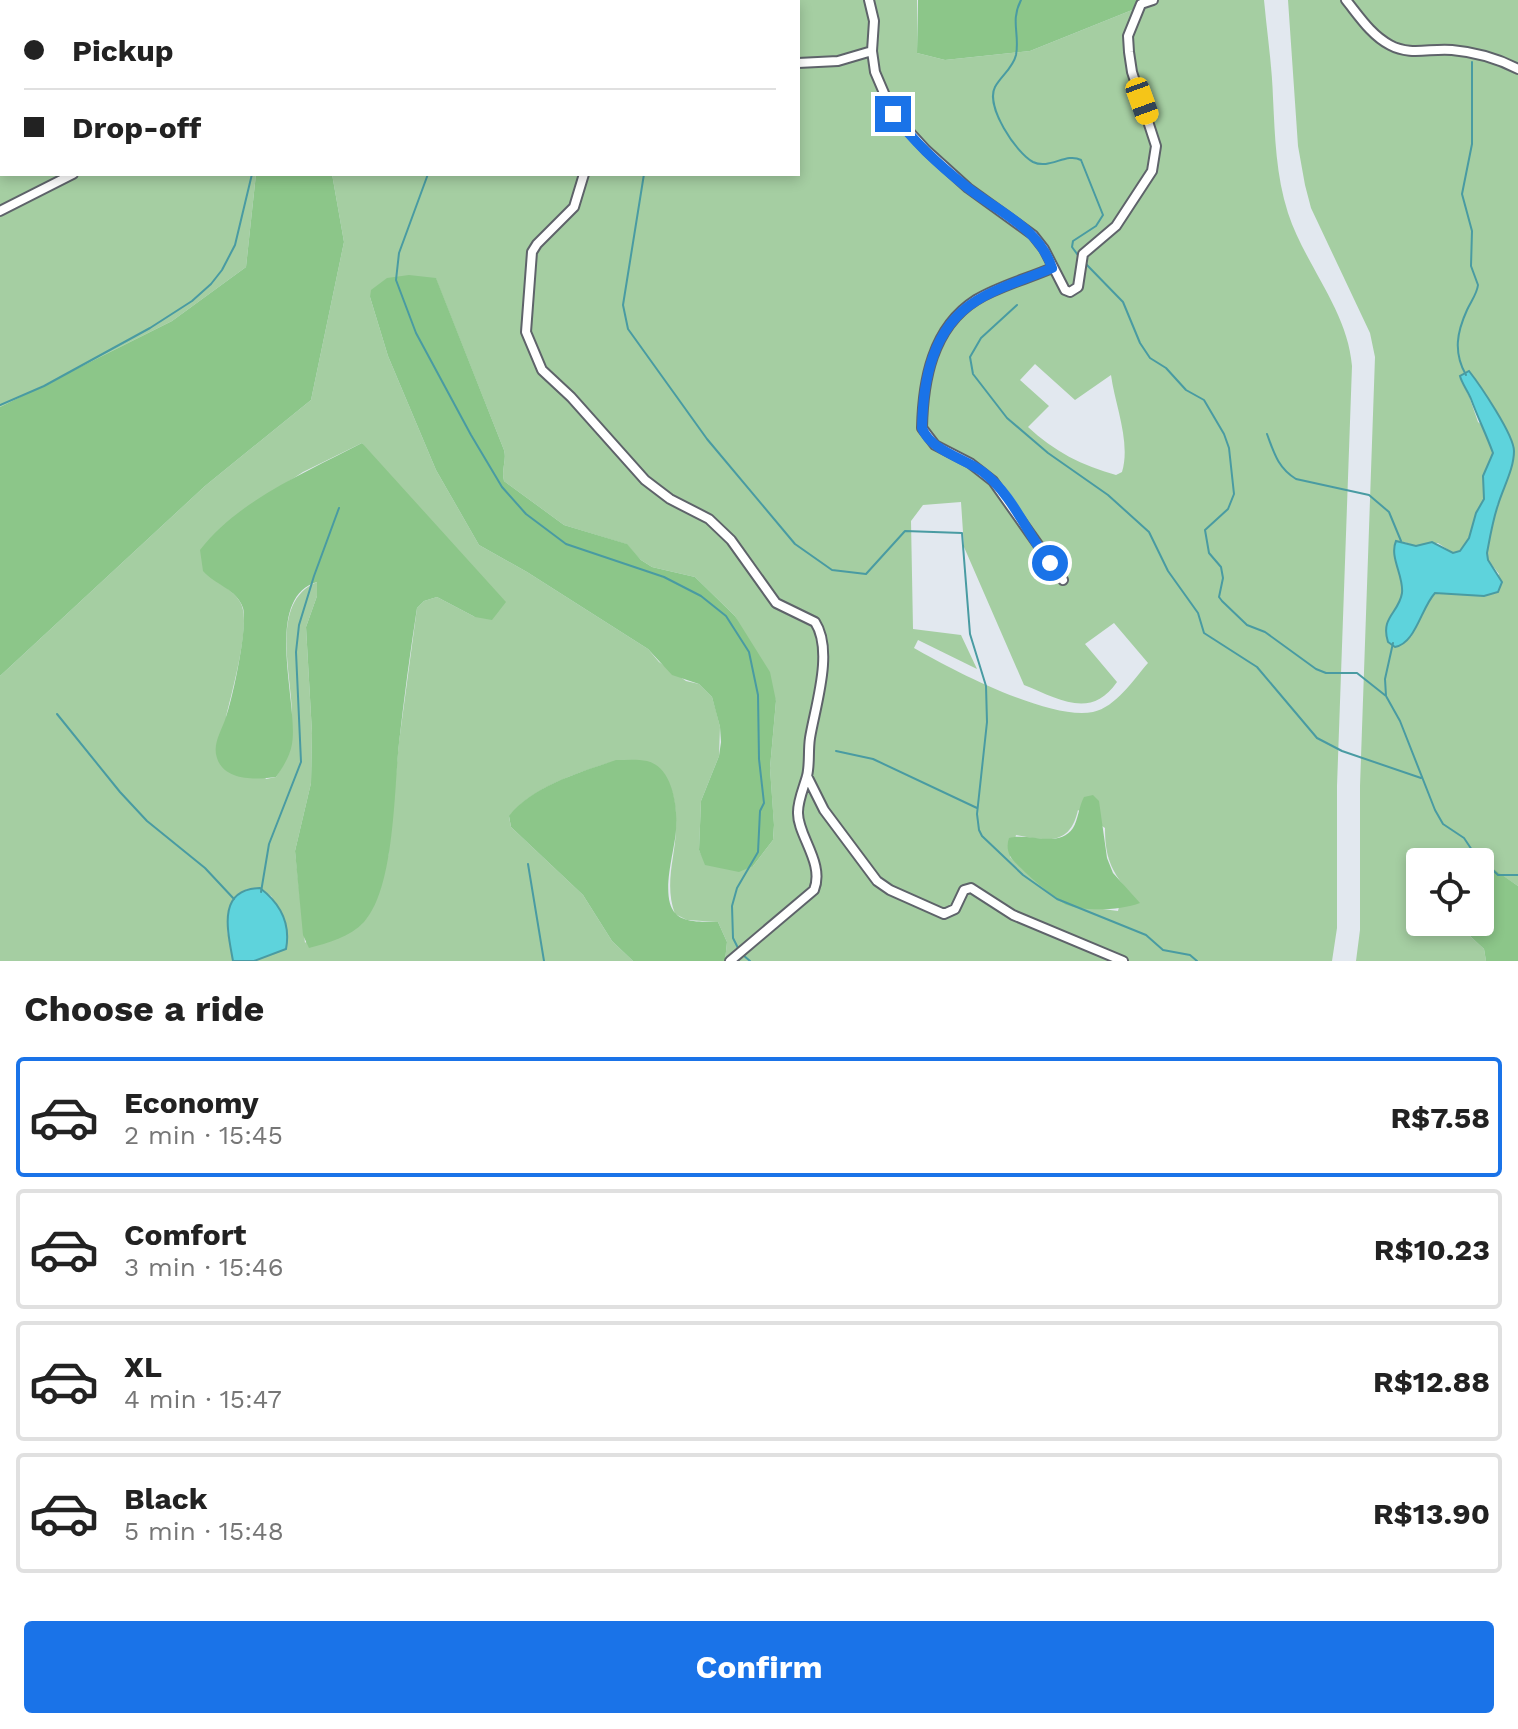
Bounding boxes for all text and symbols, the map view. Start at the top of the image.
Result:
text: Pickup [72,33,174,68]
car [1123,74,1161,128]
route end [875,96,911,132]
text: Drop-off [72,110,201,145]
route start [1032,545,1068,581]
map controls [1406,848,1494,936]
button: locate [1406,848,1494,936]
text: Choose a ride [24,988,264,1030]
icon: car [28,1081,100,1153]
text: Economy [124,1085,259,1120]
text: R$7.58 [1390,1100,1490,1135]
text: 2 min · 15:45 [124,1120,283,1150]
icon: car [28,1213,100,1285]
text: Comfort [124,1217,246,1252]
text: R$10.23 [1374,1232,1490,1267]
text: 3 min · 15:46 [124,1252,284,1282]
icon: car [28,1345,100,1417]
text: XL [124,1349,162,1384]
text: R$12.88 [1373,1364,1490,1399]
text: 4 min · 15:47 [124,1384,282,1414]
icon: car [28,1477,100,1549]
text: Black [124,1481,208,1516]
text: R$13.90 [1373,1496,1490,1531]
text: 5 min · 15:48 [124,1516,284,1546]
button: Confirm [24,1621,1494,1713]

